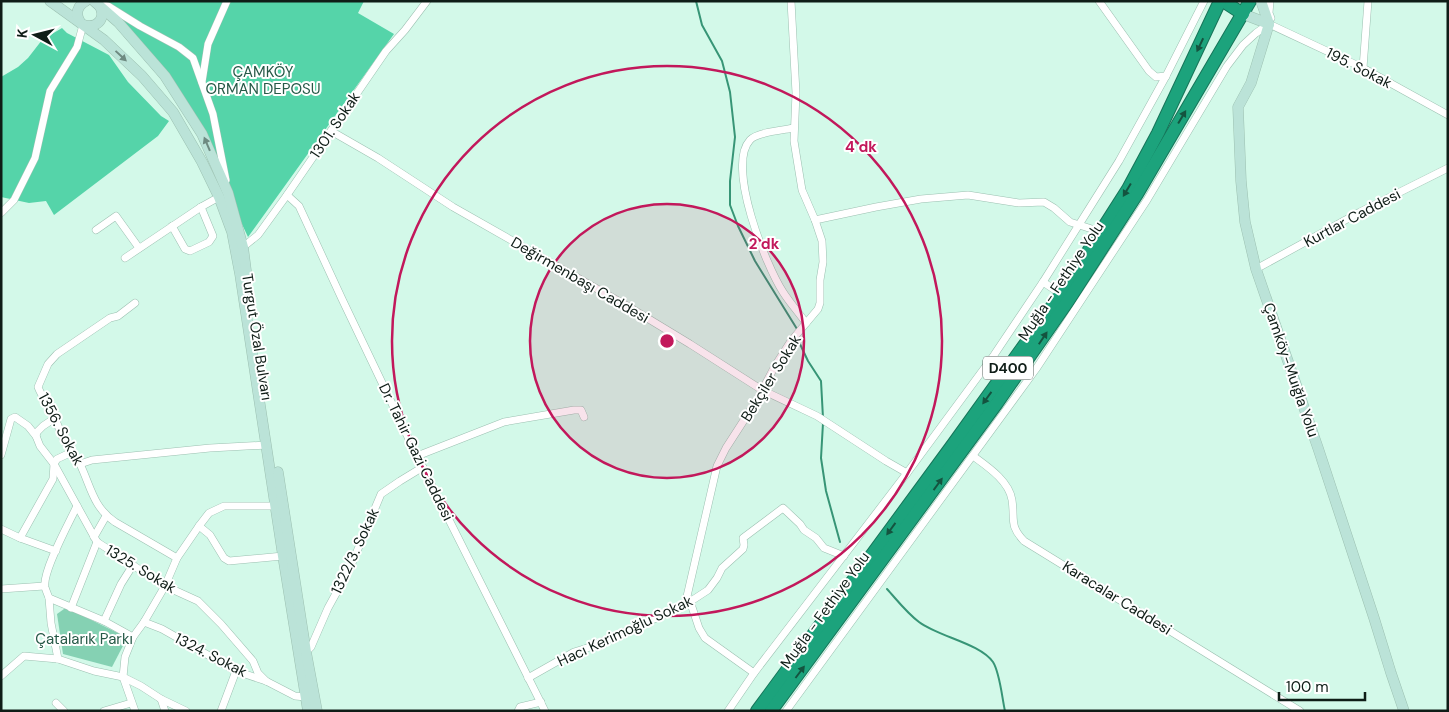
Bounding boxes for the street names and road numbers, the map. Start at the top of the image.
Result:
street label: 195. Sokak [1323,43,1396,93]
street label: 1301. Sokak [305,87,365,162]
street label: Kurtlar Caddesi [1300,184,1404,252]
street label: Muğla - Fethiye Yolu [1014,218,1108,344]
street label: Değirmenbaşı Caddesi [507,232,653,328]
street label: Turgut Özal Bulvarı [237,272,277,402]
street label: Çamköy-Muığla Yolu [1259,300,1323,440]
street label: Bekçiler Sokak [736,330,806,425]
road number: D400 [983,356,1033,379]
street label: Dr. Tahir Gazi Caddesi [374,380,458,524]
street label: 1356. Sokak [34,389,89,469]
street label: 1322/3. Sokak [326,504,384,597]
street label: 1325. Sokak [102,540,180,598]
street label: Muğla - Fethiye Yolu [776,548,874,672]
street label: Karacalar Caddesi [1058,556,1176,640]
street label: Hacı Kerimoğlu Sokak [554,591,696,671]
street label: 1324. Sokak [171,628,251,682]

